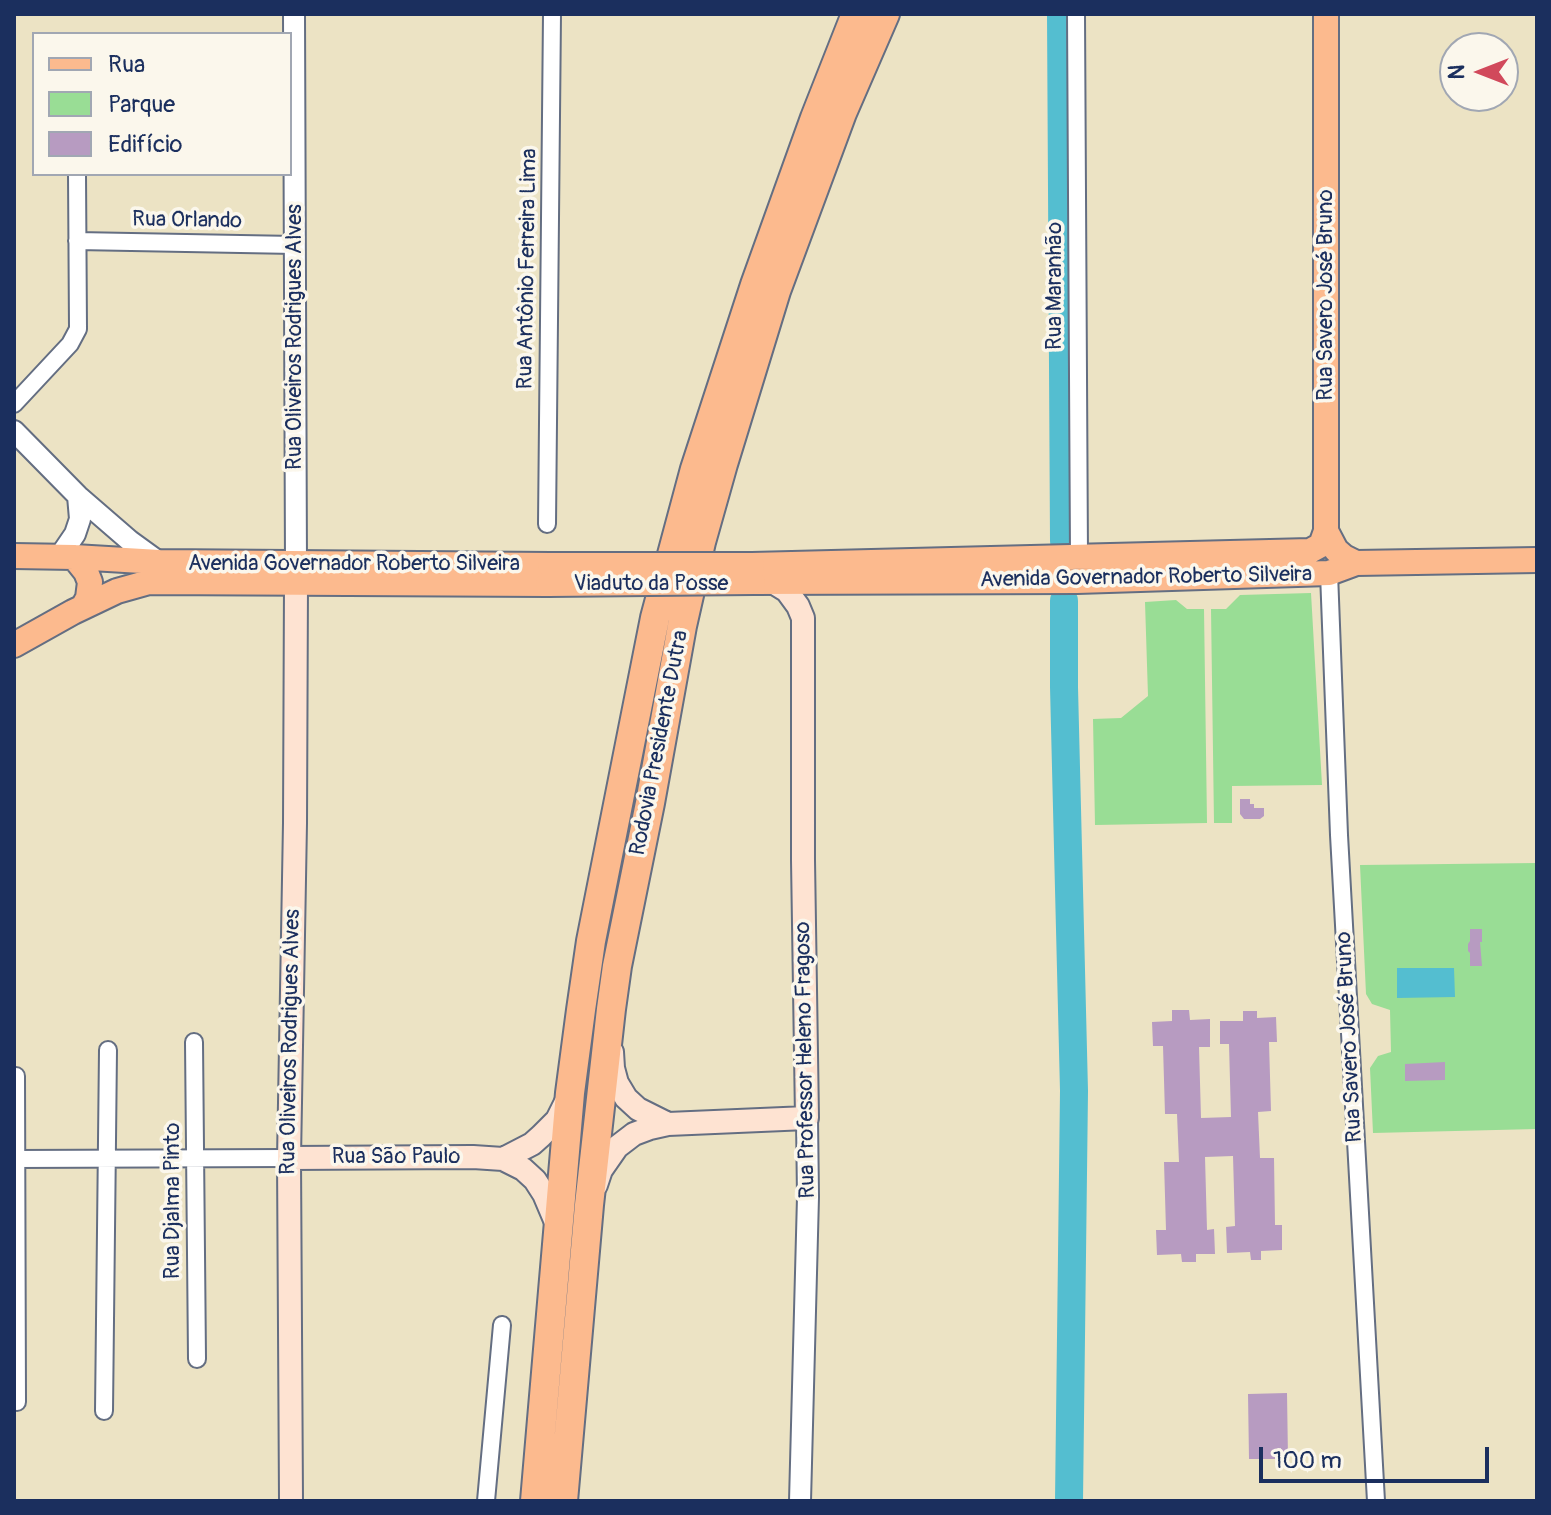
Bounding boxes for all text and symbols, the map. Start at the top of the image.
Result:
legend [32,32,292,176]
north arrow [1439,32,1519,112]
text: Rua [108,50,145,79]
text: N [1443,65,1471,79]
text: Parque [108,90,175,119]
text: Edifício [108,130,182,159]
street label: Rua Antônio Ferreira Lima [513,148,543,390]
street label: Rua Savero José Bruno [1313,189,1339,401]
street label: Rua Oliveiros Rodrigues Alves [282,204,308,470]
street label: Rua Orlando [132,207,242,235]
street label: Rua Maranhão [1042,222,1068,350]
street label: Avenida Governador Roberto Silveira [188,551,520,577]
street label: Avenida Governador Roberto Silveira [980,562,1312,594]
street label: Viaduto da Posse [574,571,728,597]
street label: Rodovia Presidente Dutra [625,628,695,858]
street label: Rua Oliveiros Rodrigues Alves [275,909,307,1175]
street label: Rua Professor Heleno Fragoso [790,921,822,1199]
street label: Rua Savero José Bruno [1331,931,1369,1143]
street label: Rua Djalma Pinto [160,1123,186,1279]
street label: Rua São Paulo [332,1144,460,1170]
scale bar [1263,1431,1493,1481]
text: 100 m [1273,1446,1342,1475]

